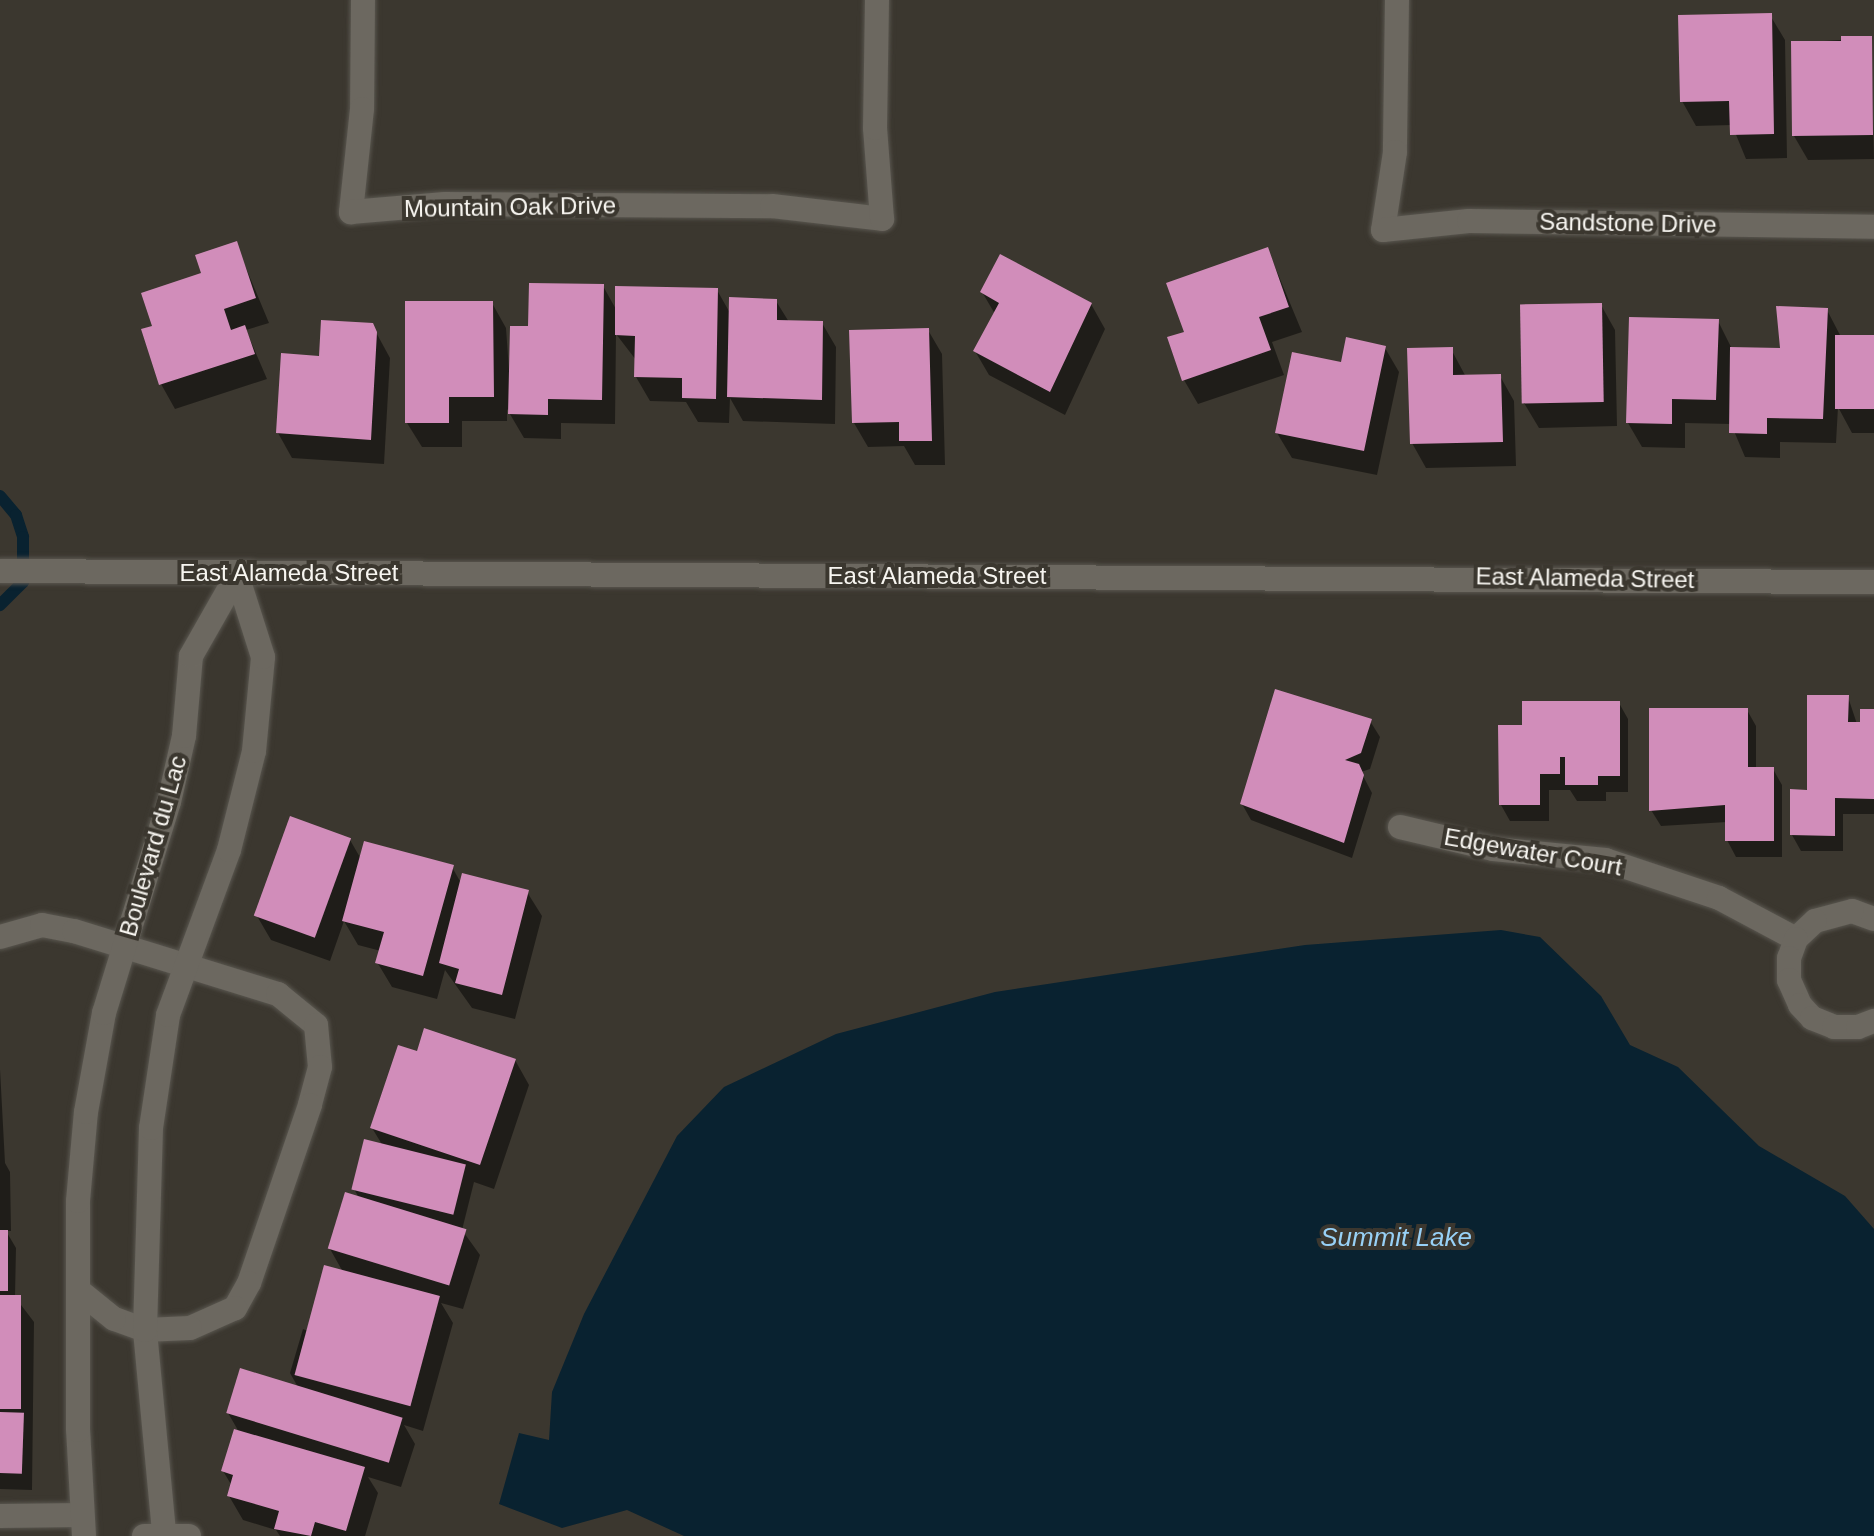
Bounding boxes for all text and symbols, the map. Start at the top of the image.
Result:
street label: Mountain Oak Drive [404,191,616,223]
street label: Sandstone Drive [1539,207,1717,239]
street label: East Alameda Street [179,559,399,587]
street label: East Alameda Street [827,562,1047,590]
street label: East Alameda Street [1475,562,1695,594]
street label: Boulevard du Lac [113,752,193,940]
street label: Edgewater Court [1442,822,1624,882]
water label: Summit Lake [1320,1222,1472,1254]

